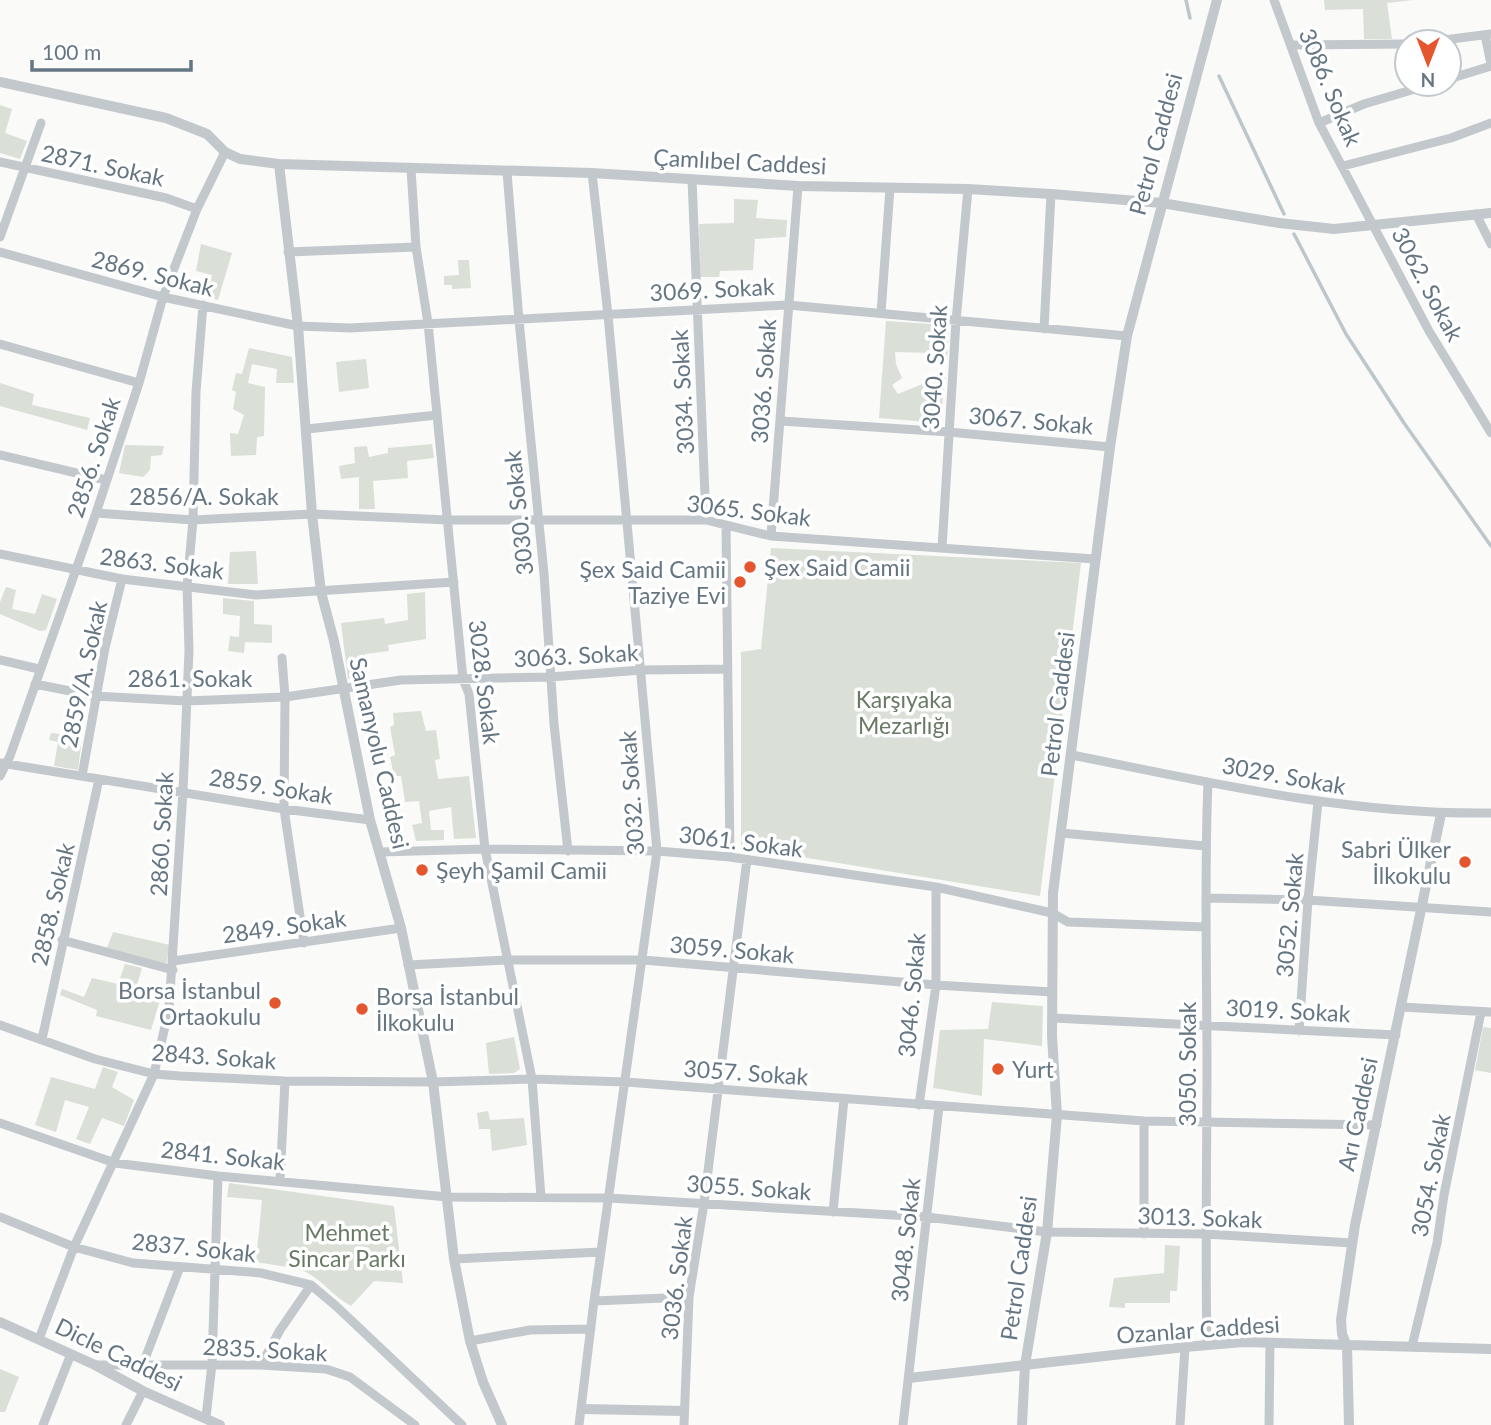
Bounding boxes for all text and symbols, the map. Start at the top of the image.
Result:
street label: 3086. Sokak [1294,24,1368,150]
scale bar [32,28,191,72]
north arrow [1393,28,1463,98]
text: 100 m [42,39,101,64]
text: N [1421,69,1435,92]
street label: Petrol Caddesi [1123,70,1187,218]
street label: 2871. Sokak [39,138,167,192]
street label: Çamlıbel Caddesi [653,142,827,180]
street label: 3062. Sokak [1386,222,1470,346]
street label: 2869. Sokak [89,244,217,302]
street label: 3069. Sokak [649,272,775,306]
street label: 3040. Sokak [916,303,952,430]
street label: 3036. Sokak [745,317,781,444]
street label: 3034. Sokak [665,329,699,455]
street label: 2856. Sokak [60,393,126,521]
street label: 3067. Sokak [968,401,1095,439]
street label: 3030. Sokak [498,449,538,577]
street label: 2856/A. Sokak [129,482,279,510]
street label: 3065. Sokak [685,488,813,532]
street label: 2863. Sokak [98,541,226,585]
place label: Şex Said Camii [764,553,911,581]
place label: Şex Said Camii Taziye Evi [579,555,726,609]
marker: Şex Said Camii [742,559,758,575]
marker: Şex Said Camii Taziye Evi [732,574,748,590]
street label: 2859/A. Sokak [54,598,112,750]
street label: 3028. Sokak [463,618,507,746]
street label: Petrol Caddesi [1034,630,1080,778]
street label: 3063. Sokak [513,638,639,672]
street label: Samanyolu Caddesi [344,655,416,851]
street label: 2861. Sokak [128,664,253,692]
park label: Karşıyaka Mezarlığı [856,685,952,739]
street label: 3032. Sokak [613,729,649,856]
street label: 3029. Sokak [1220,750,1348,800]
street label: 2859. Sokak [207,762,335,810]
street label: 2860. Sokak [144,771,178,897]
street label: 3061. Sokak [677,819,805,863]
place label: Sabri Ülker İlkokulu [1341,835,1452,889]
street label: 2858. Sokak [24,840,80,968]
street label: 3052. Sokak [1270,851,1308,978]
marker: Sabri Ülker İlkokulu [1457,854,1473,870]
place label: Şeyh Şamil Camii [436,856,607,884]
marker: Şeyh Şamil Camii [414,862,430,878]
street label: 2849. Sokak [220,903,348,949]
street label: 3059. Sokak [669,930,796,968]
street label: 3046. Sokak [892,931,930,1058]
place label: Borsa İstanbul Ortaokulu [118,976,261,1030]
place label: Borsa İstanbul İlkokulu [376,982,519,1036]
street label: 3019. Sokak [1225,993,1351,1027]
marker: Borsa İstanbul Ortaokulu [267,995,283,1011]
marker: Borsa İstanbul İlkokulu [354,1001,370,1017]
street label: 3050. Sokak [1173,1001,1201,1126]
street label: 2843. Sokak [151,1038,278,1074]
street label: 3057. Sokak [683,1054,810,1090]
place label: Yurt [1012,1055,1055,1083]
street label: Arı Caddesi [1331,1055,1383,1173]
marker: Yurt [990,1061,1006,1077]
street label: 3054. Sokak [1404,1111,1456,1239]
street label: 2841. Sokak [159,1135,287,1175]
street label: 3055. Sokak [686,1169,813,1205]
street label: 3048. Sokak [885,1176,925,1304]
street label: Petrol Caddesi [994,1194,1042,1342]
street label: 3013. Sokak [1137,1201,1263,1233]
street label: 3036. Sokak [654,1214,698,1342]
park label: Mehmet Sincar Parkı [288,1218,406,1272]
street label: 2837. Sokak [130,1227,258,1267]
street label: Ozanlar Caddesi [1115,1309,1281,1349]
street label: Dicle Caddesi [51,1311,187,1397]
street label: 2835. Sokak [202,1332,328,1366]

